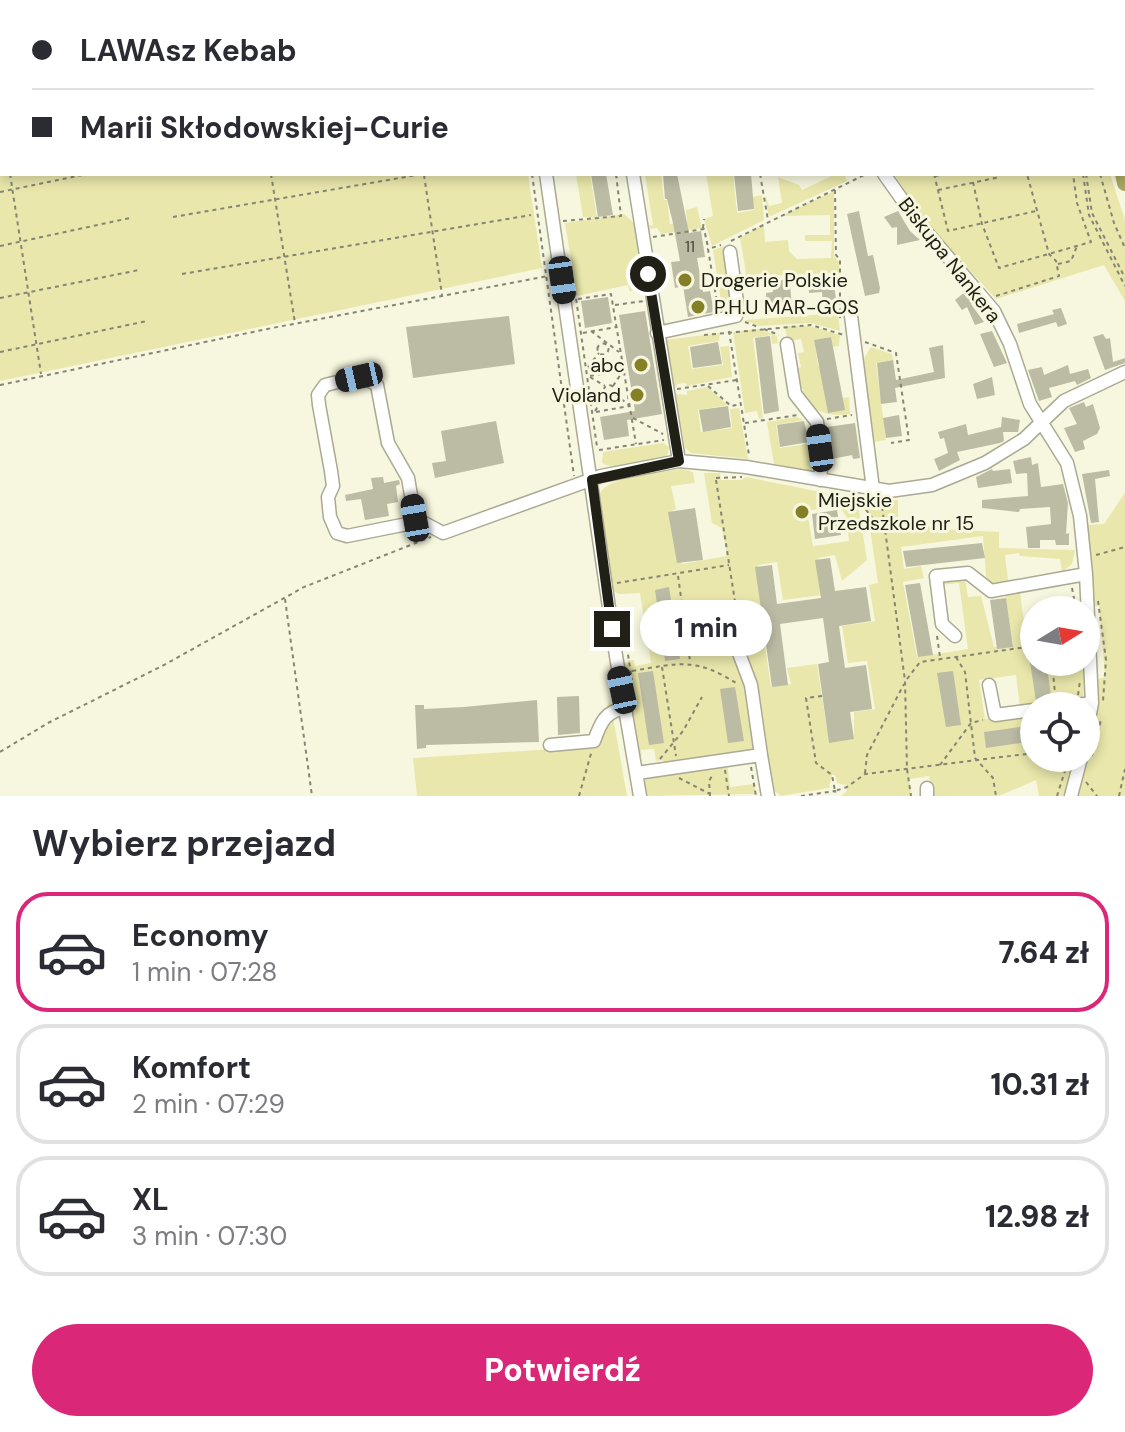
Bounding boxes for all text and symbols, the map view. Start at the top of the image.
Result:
text: LAWAsz Kebab [80,31,297,70]
text: Marii Skłodowskiej-Curie [80,108,449,147]
street label: Biskupa Nankera [893,192,1007,328]
house number: 11 [685,236,695,257]
car [547,255,577,305]
route start [630,256,666,292]
place label: Drogerie Polskie [701,267,848,293]
marker: Drogerie Polskie [676,271,694,289]
place label: P.H.U MAR-GOS [714,294,859,320]
marker: P.H.U MAR-GOS [689,298,707,316]
place label: abc [590,352,625,378]
marker: abc [632,356,650,374]
car [333,360,385,394]
place label: Violand [552,382,621,408]
marker: Violand [628,386,646,404]
car [805,423,835,473]
place label: Miejskie Przedszkole nr 15 [818,487,974,536]
car [399,492,431,544]
marker: Miejskie Przedszkole nr 15 [793,503,811,521]
north arrow [1020,596,1100,676]
map controls [1020,596,1100,772]
callout: 1 min [640,601,772,657]
route end [594,611,630,647]
text: 1 min [674,611,738,645]
car [605,664,639,716]
button: locate [1020,692,1100,772]
text: Wybierz przejazd [32,820,336,867]
icon: car [36,916,108,988]
text: Economy [132,916,269,955]
text: 7.64 zł [998,933,1089,972]
text: 1 min · 07:28 [132,955,277,989]
icon: car [36,1048,108,1120]
text: Komfort [132,1048,251,1087]
text: 10.31 zł [990,1065,1089,1104]
text: 2 min · 07:29 [132,1087,285,1121]
icon: car [36,1180,108,1252]
text: XL [132,1180,169,1219]
text: 12.98 zł [985,1197,1089,1236]
text: 3 min · 07:30 [132,1219,287,1253]
button: Potwierdź [32,1324,1093,1416]

